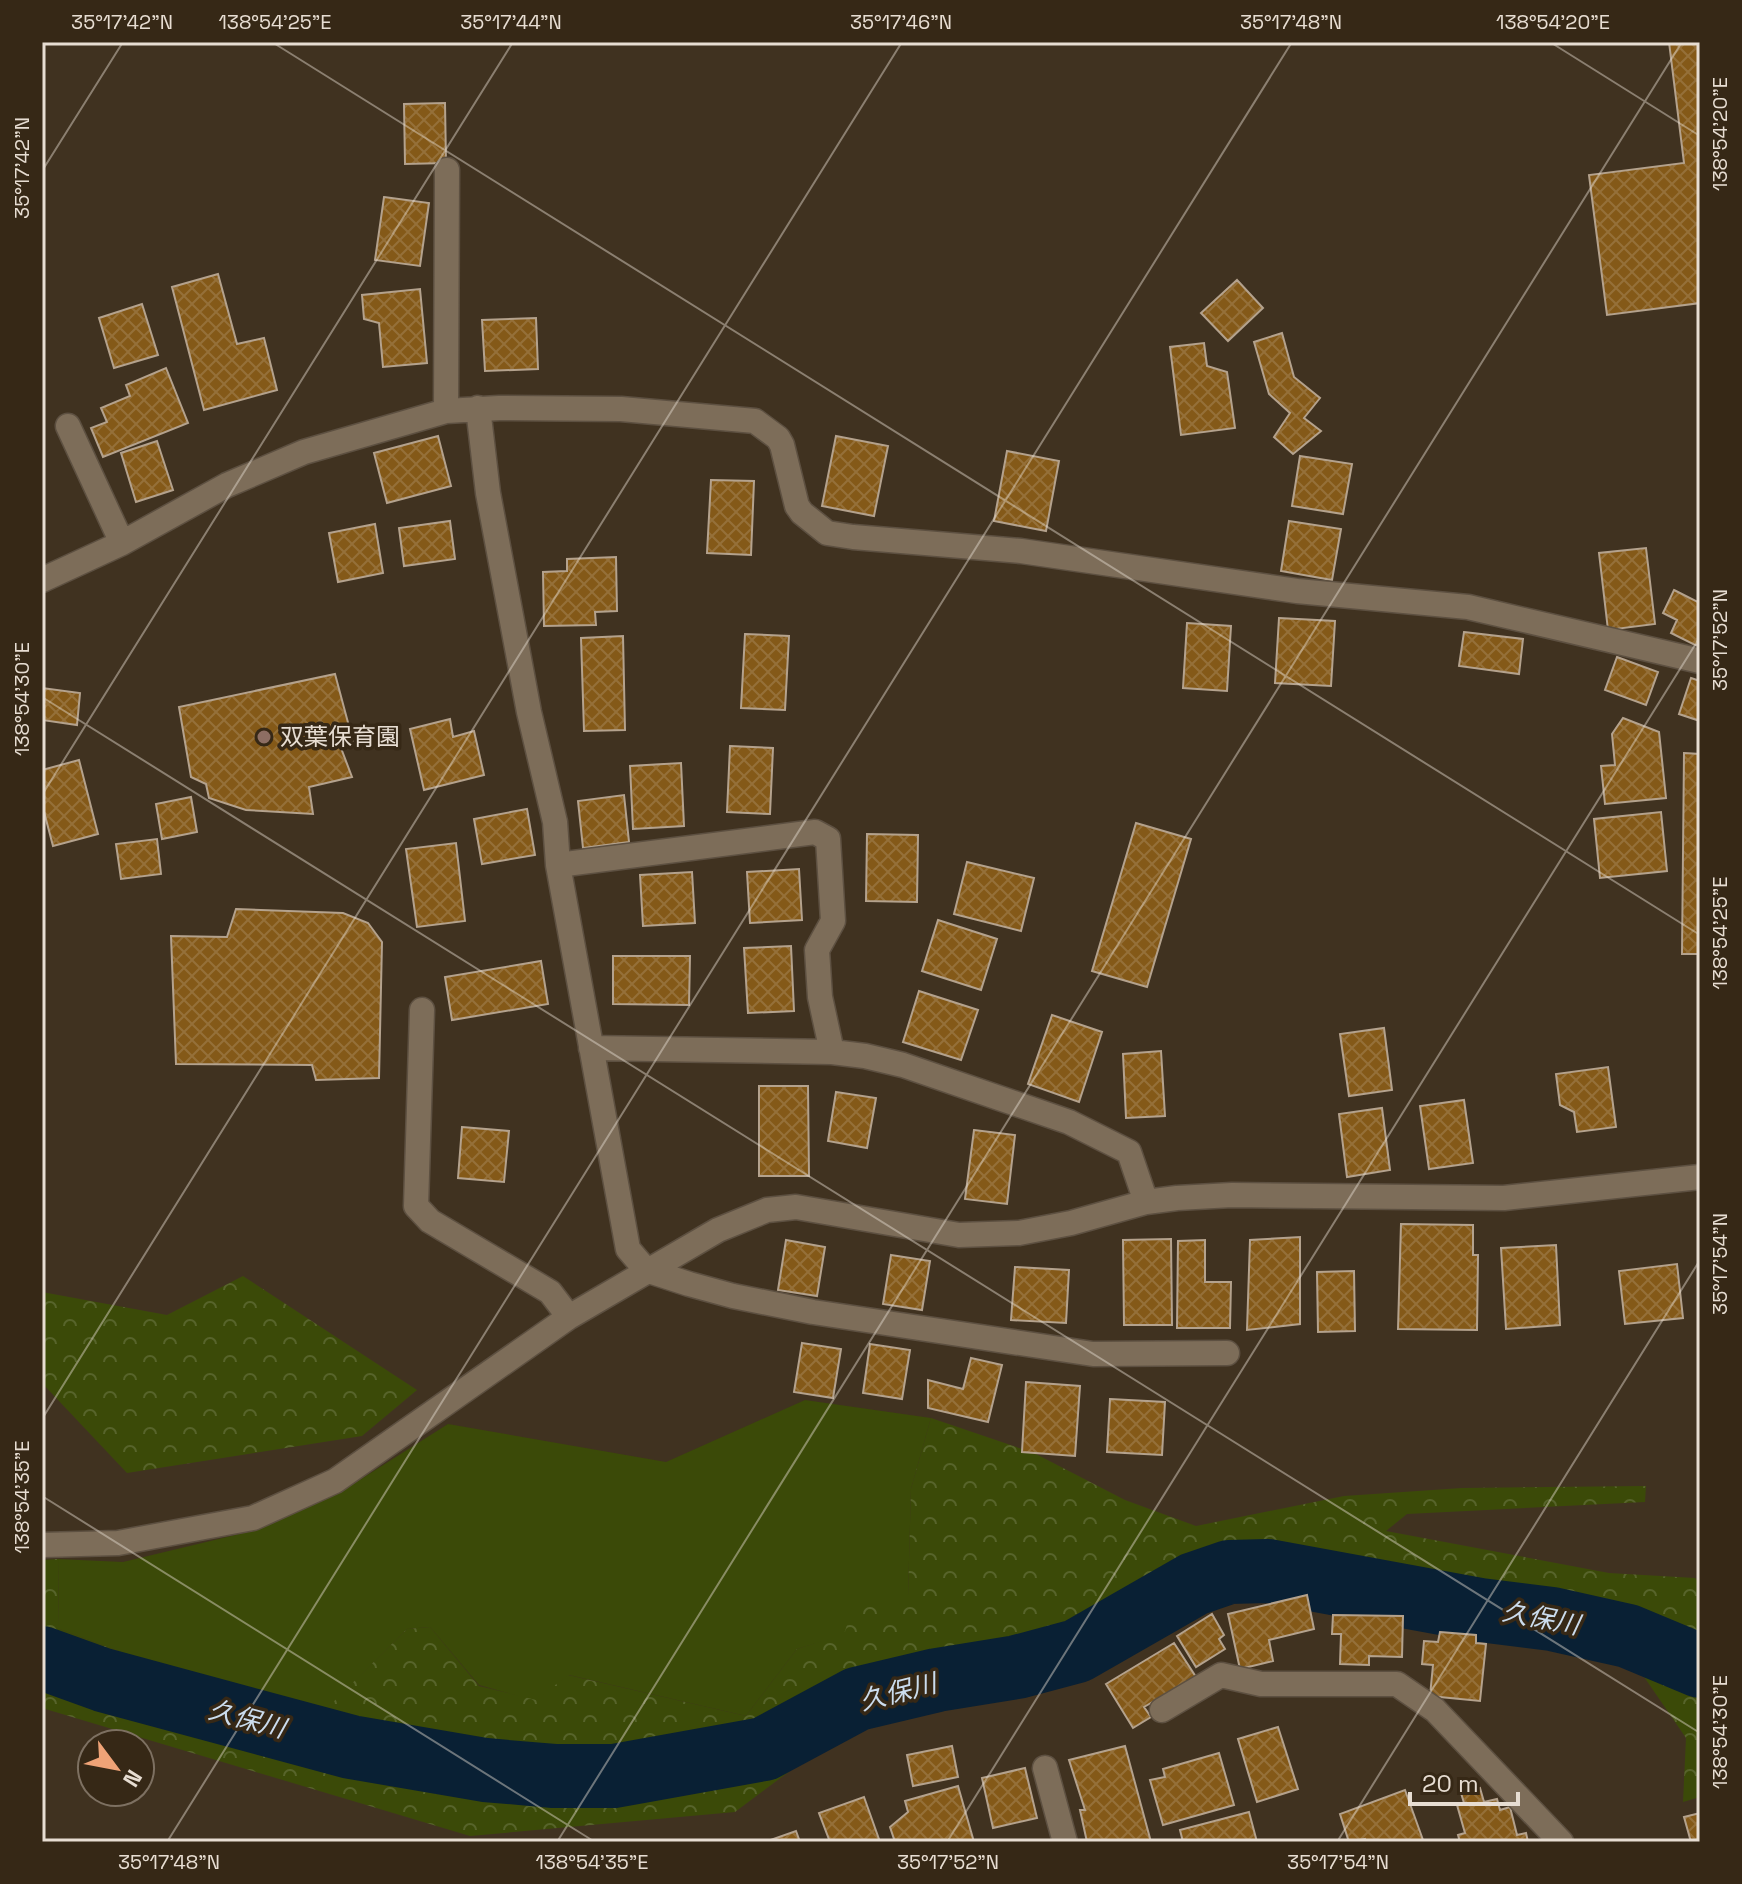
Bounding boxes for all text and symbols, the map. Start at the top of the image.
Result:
text: 35°17'42"N [71,9,173,35]
text: 138°54'25"E [218,9,332,35]
text: 35°17'44"N [460,9,562,35]
text: 35°17'46"N [850,9,952,35]
text: 35°17'48"N [1240,9,1342,35]
text: 138°54'20"E [1496,9,1610,35]
text: 138°54'20"E [1707,77,1733,191]
text: 35°17'42"N [9,117,35,219]
text: 35°17'52"N [1707,589,1733,691]
text: 138°54'30"E [9,642,35,756]
place label: 双葉保育園 [280,721,400,752]
marker: 双葉保育園 [255,728,273,746]
text: 138°54'25"E [1707,876,1733,990]
text: 35°17'54"N [1707,1213,1733,1315]
text: 138°54'35"E [9,1440,35,1554]
water label: 久保川 [1499,1594,1585,1643]
water label: 久保川 [856,1665,943,1718]
text: 138°54'30"E [1707,1675,1733,1789]
water label: 久保川 [205,1692,292,1746]
north arrow [76,1728,156,1808]
scale bar [1410,1756,1518,1806]
text: N [117,1765,149,1792]
text: 20 m [1422,1768,1479,1799]
text: 35°17'48"N [118,1849,220,1875]
text: 138°54'35"E [535,1849,649,1875]
text: 35°17'52"N [897,1849,999,1875]
text: 35°17'54"N [1287,1849,1389,1875]

